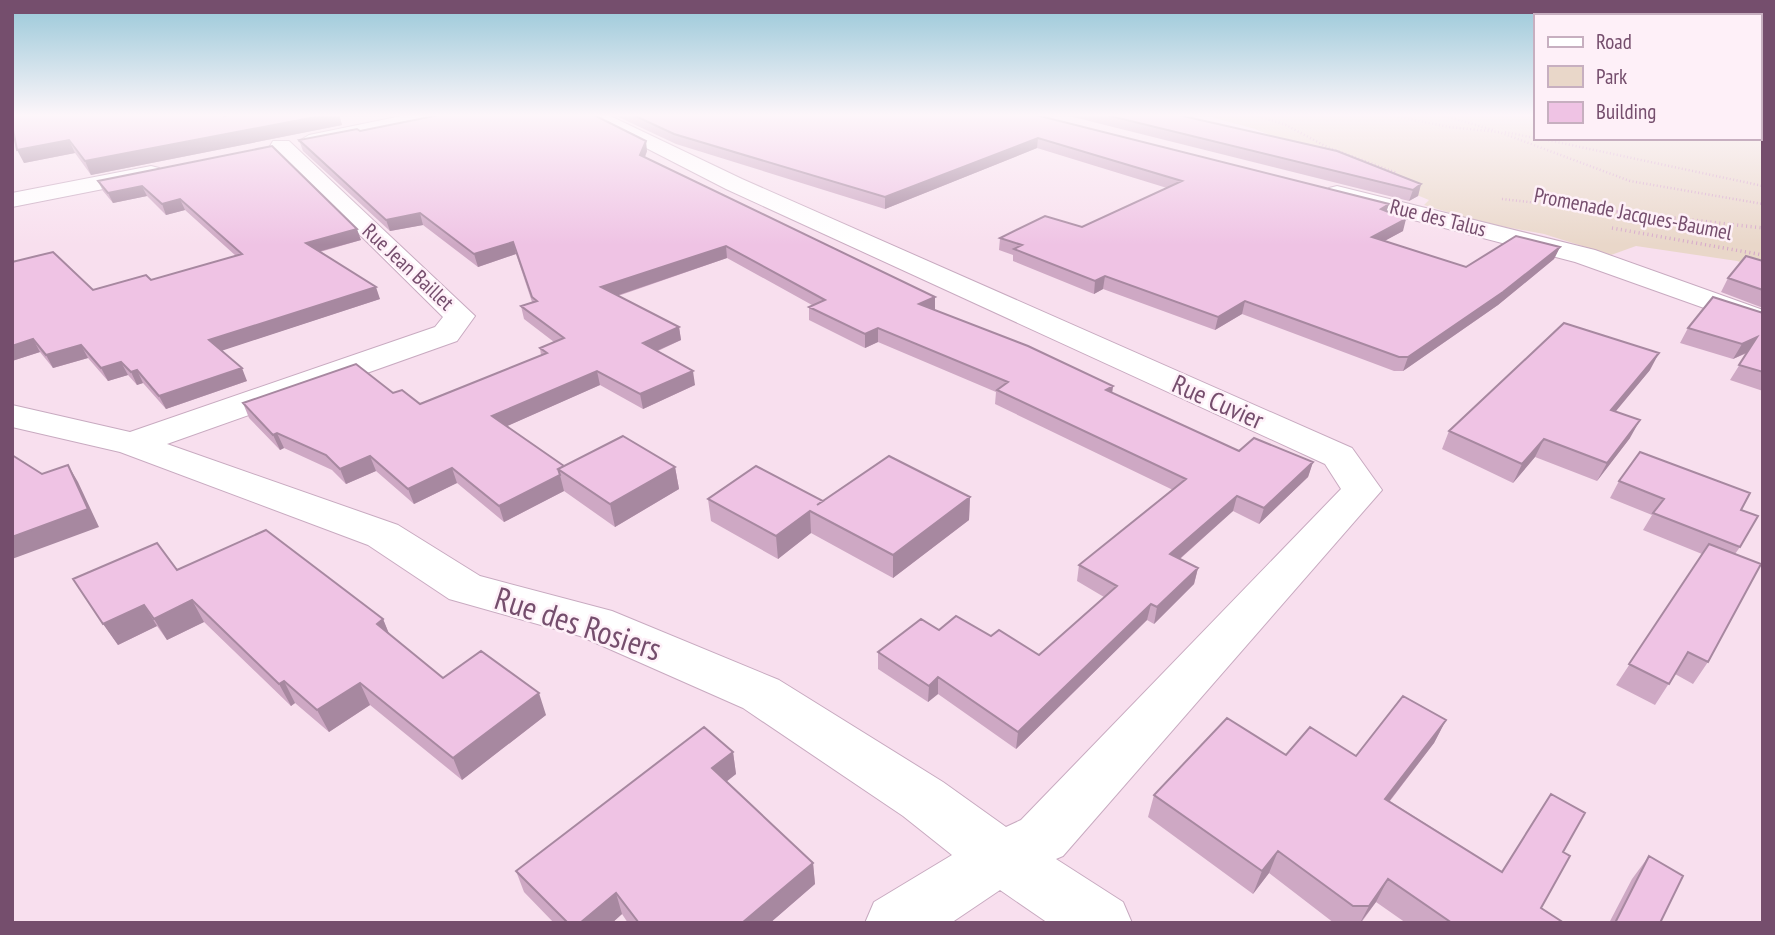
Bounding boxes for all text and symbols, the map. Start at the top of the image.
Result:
legend [1534,14,1761,140]
text: Road [1596,28,1632,55]
text: Park [1596,63,1627,90]
text: Building [1596,98,1656,125]
street label: Promenade Jacques-Baumel [1532,181,1735,246]
street label: Rue des Talus [1387,193,1489,242]
street label: Rue Jean Baillet [357,217,460,316]
street label: Rue Cuvier [1167,367,1269,436]
street label: Rue des Rosiers [490,576,667,670]

